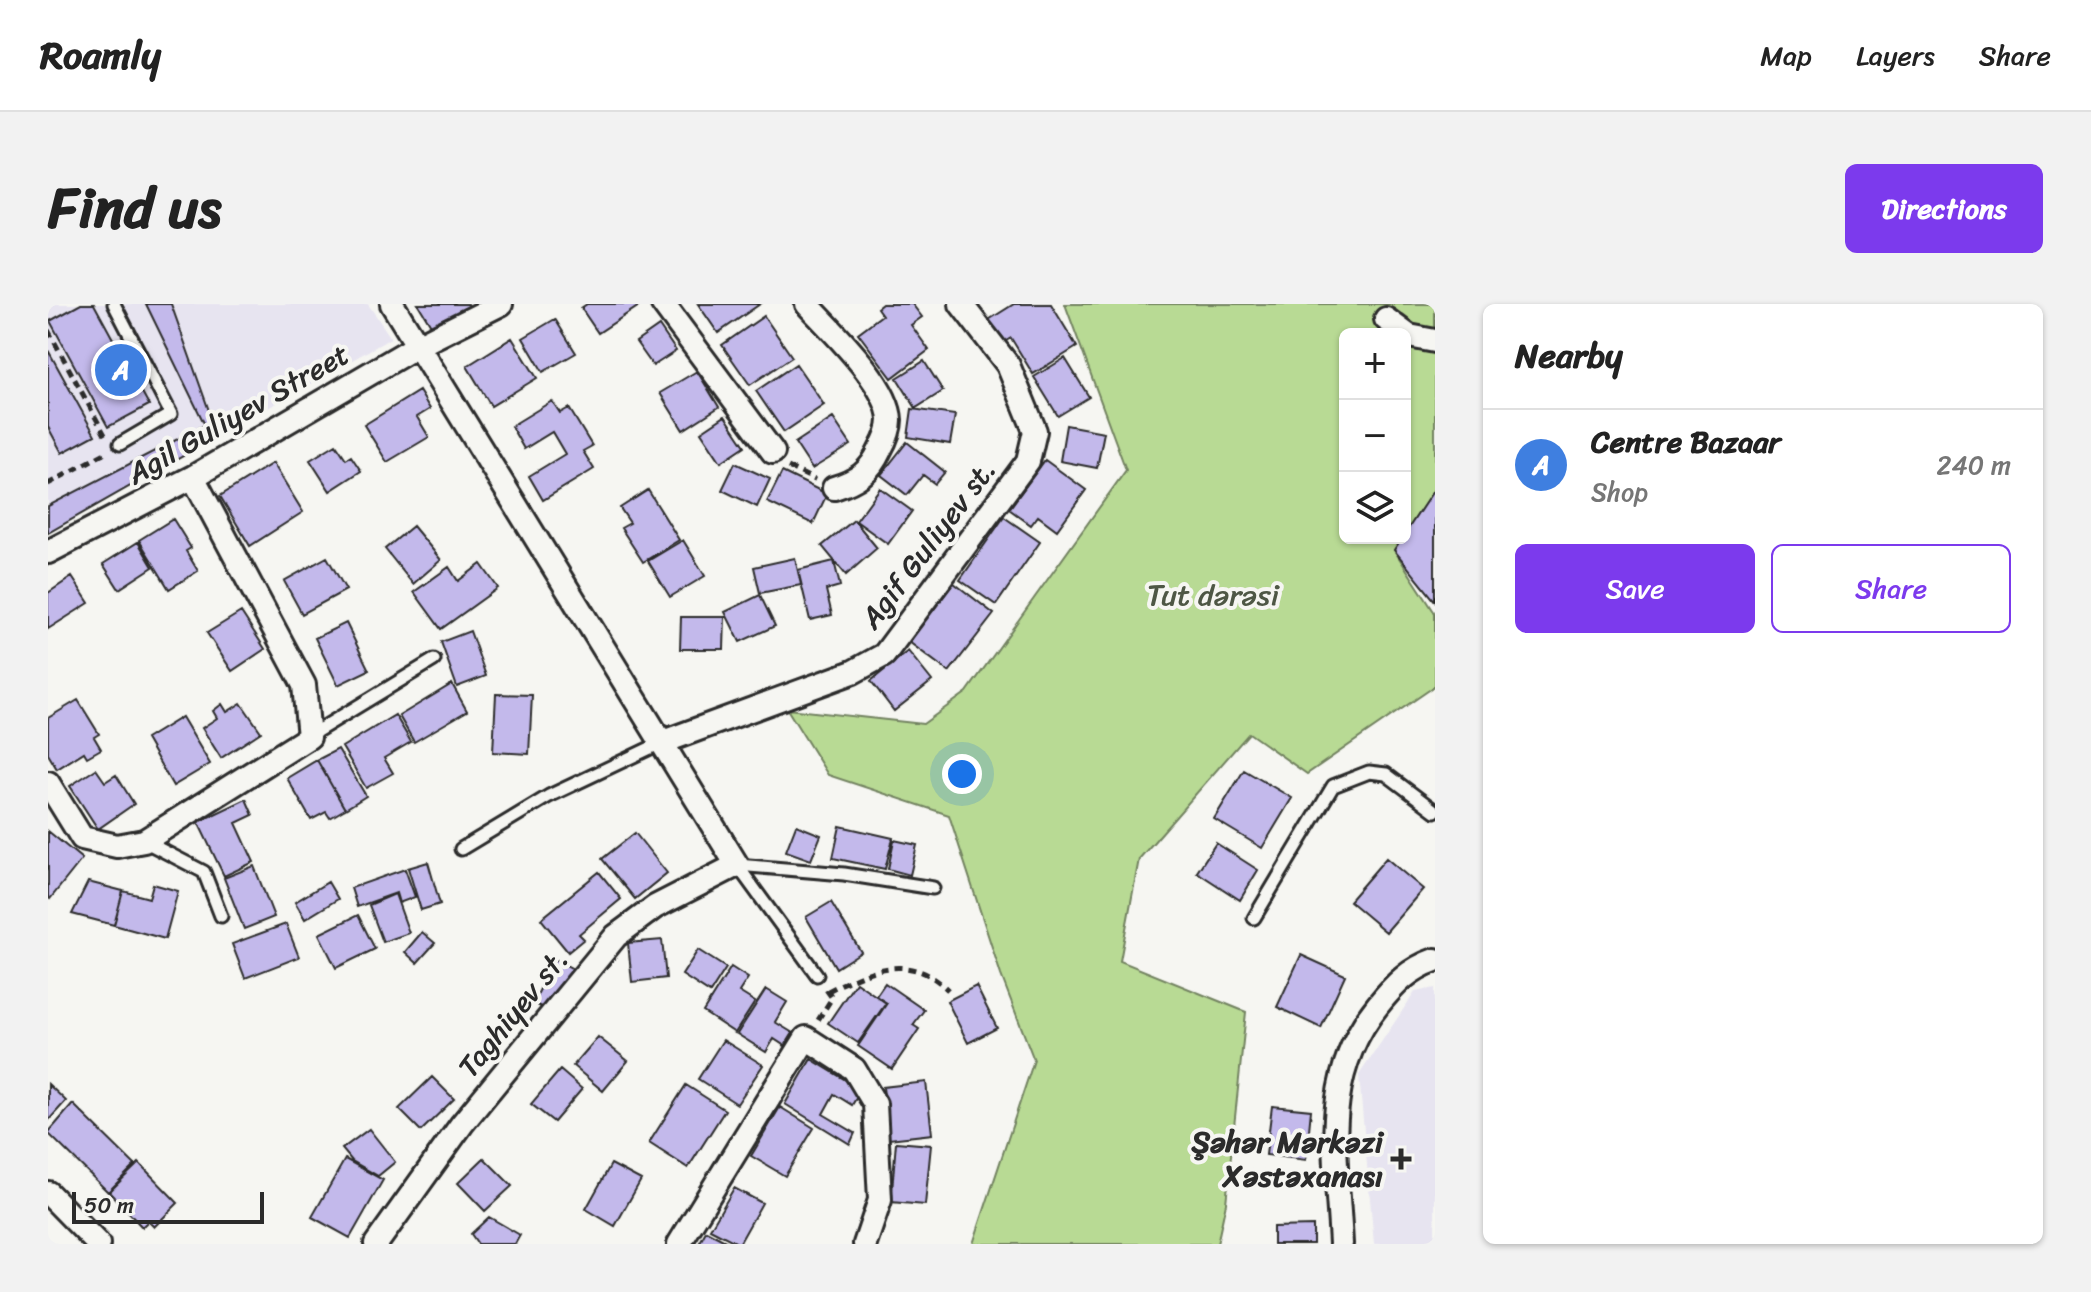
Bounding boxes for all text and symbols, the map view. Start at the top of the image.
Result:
text: Roamly [40,22,161,89]
text: Map [1760,31,1812,80]
text: Layers [1856,31,1935,80]
text: Share [1979,31,2051,80]
text: Find us [48,159,221,258]
button: Directions [1845,164,2043,253]
text: Nearby [1515,326,1623,386]
map controls [1339,328,1411,544]
button: + [1339,328,1411,400]
street label: Agil Guliyev Street [121,336,355,492]
pin: A [95,340,147,400]
button: − [1339,400,1411,472]
text: Centre Bazaar [1591,415,1781,469]
text: A [1532,442,1550,488]
text: 240 m [1937,442,2011,488]
street label: Agif Guliyev st. [845,447,1011,642]
text: Shop [1591,469,1648,515]
button: layers [1339,472,1411,544]
button: Save [1515,544,1755,633]
button: Share [1771,544,2011,633]
park label: Tut dərəsi [1147,568,1281,622]
your location [942,754,982,794]
street label: Taghiyev st. [443,936,583,1090]
place label: Şəhər Mərkəzi Xəstəxanası [1190,1115,1385,1203]
marker: Şəhər Mərkəzi Xəstəxanası [1390,1148,1412,1170]
text: 50 m [84,1186,134,1225]
scale bar [72,1188,264,1224]

